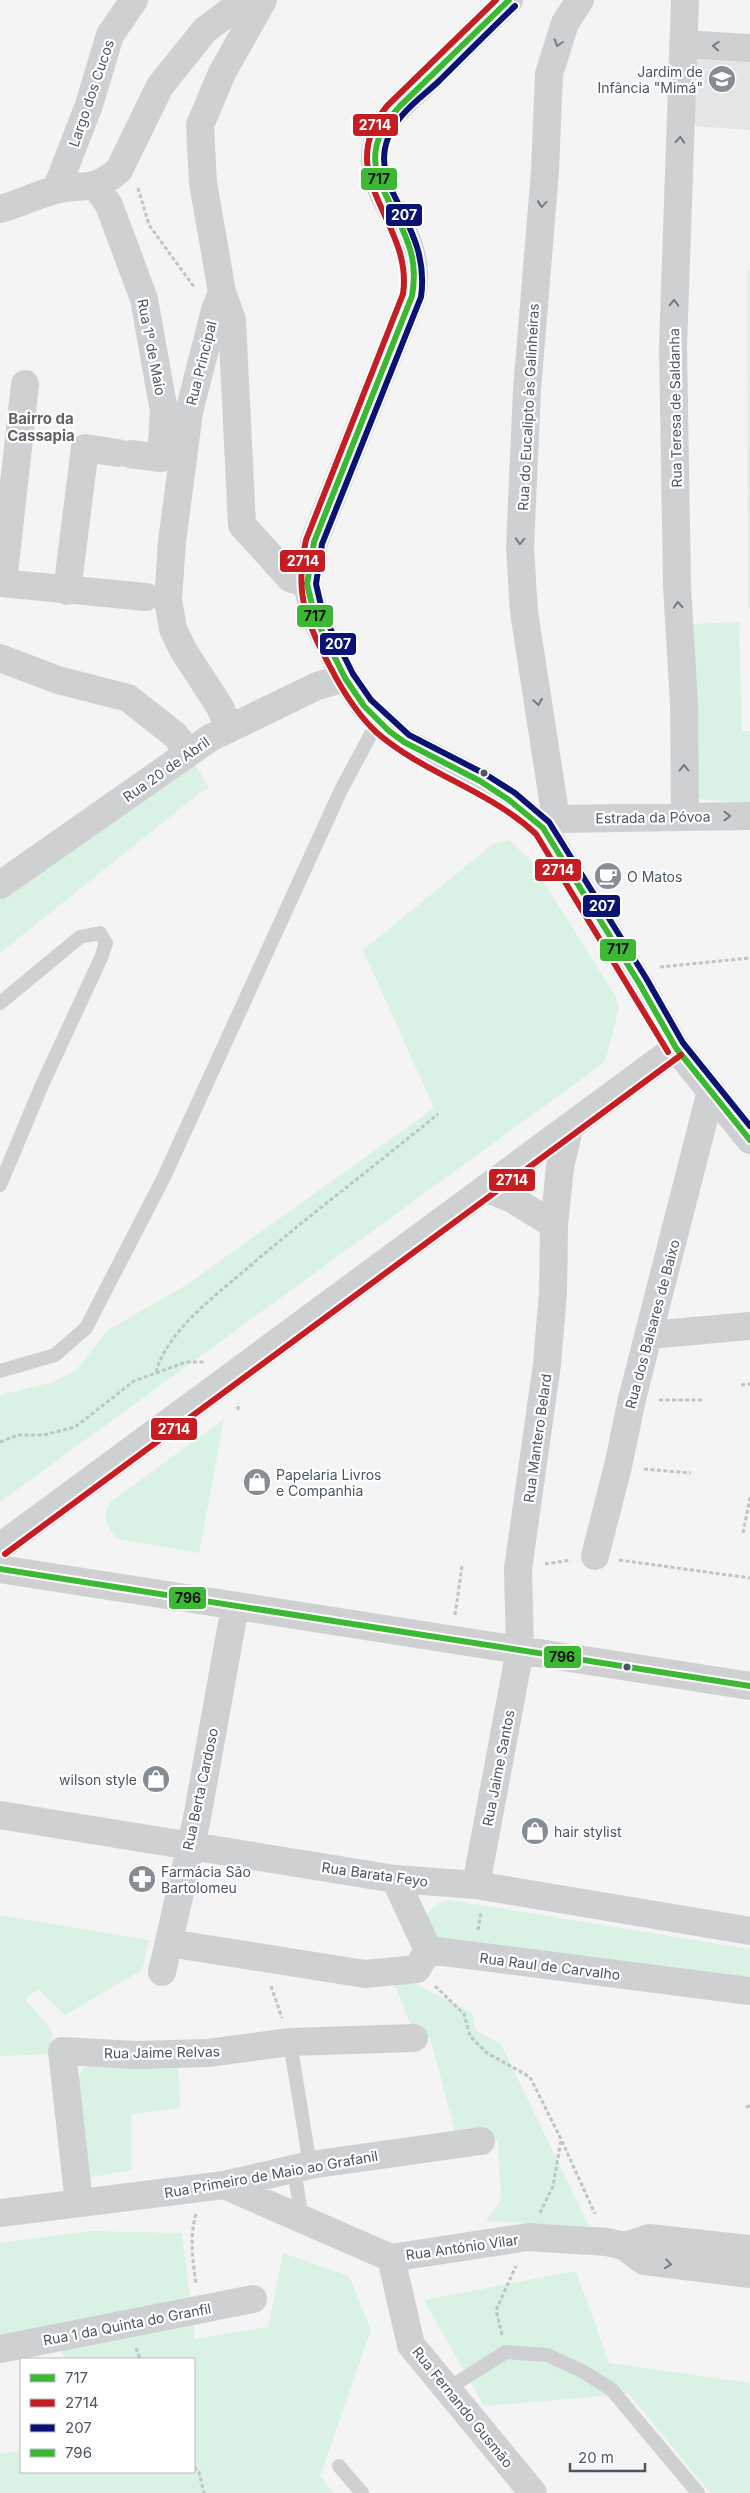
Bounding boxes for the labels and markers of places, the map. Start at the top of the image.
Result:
place label: Jardim de Infância "Mimá" [597,63,703,96]
school or university icon: Jardim de Infância "Mimá" [707,64,737,94]
unlabelled marker [479,768,489,778]
cafe icon: O Matos [593,861,623,891]
place label: O Matos [627,868,682,885]
place label: Papelaria Livros e Companhia [276,1466,381,1499]
shop icon: Papelaria Livros e Companhia [242,1467,272,1497]
unlabelled marker [622,1662,632,1672]
shop icon: wilson style [141,1764,171,1794]
place label: wilson style [59,1771,137,1788]
shop icon: hair stylist [520,1816,550,1846]
place label: hair stylist [554,1823,622,1840]
place label: Farmácia São Bartolomeu [161,1863,251,1896]
pharmacy icon: Farmácia São Bartolomeu [127,1864,157,1894]

